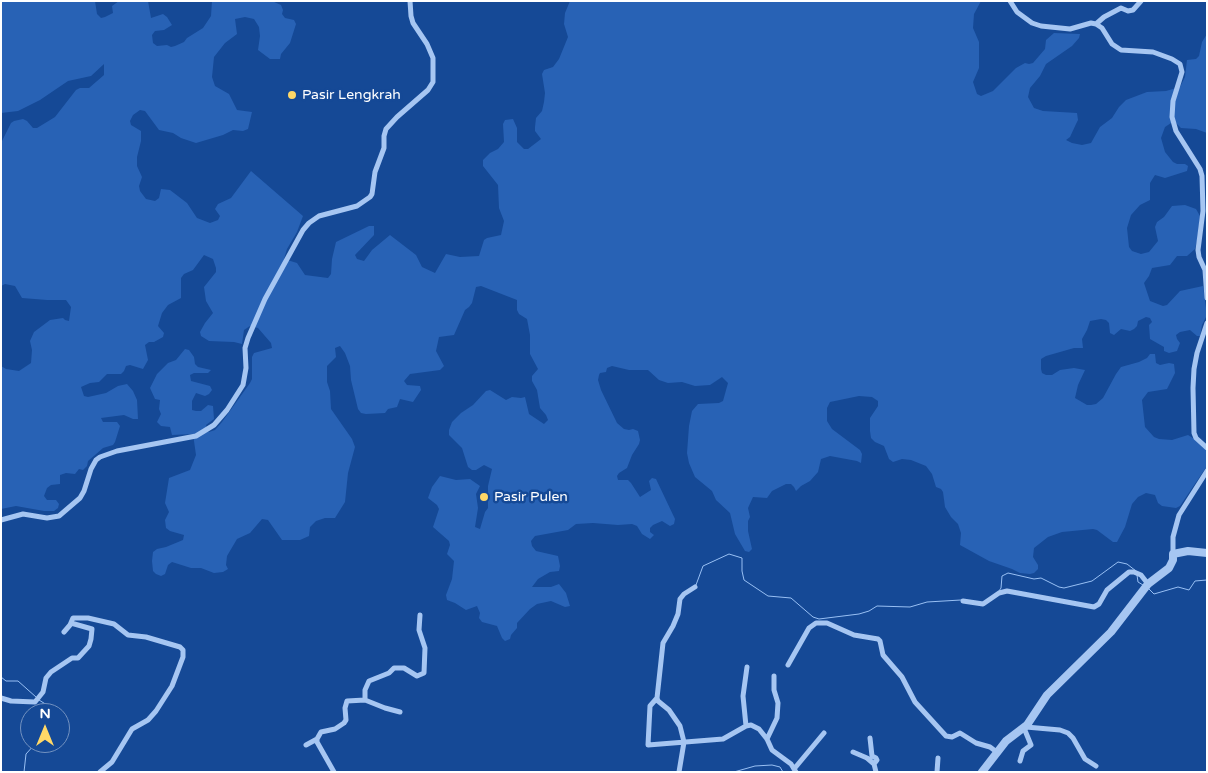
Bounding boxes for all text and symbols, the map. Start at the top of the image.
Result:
place label: Pasir Lengkrah [302,87,401,103]
marker: Pasir Lengkrah [286,89,298,101]
place label: Pasir Pulen [494,489,568,505]
marker: Pasir Pulen [478,491,490,503]
north arrow [20,703,70,753]
text: N [39,705,51,722]

